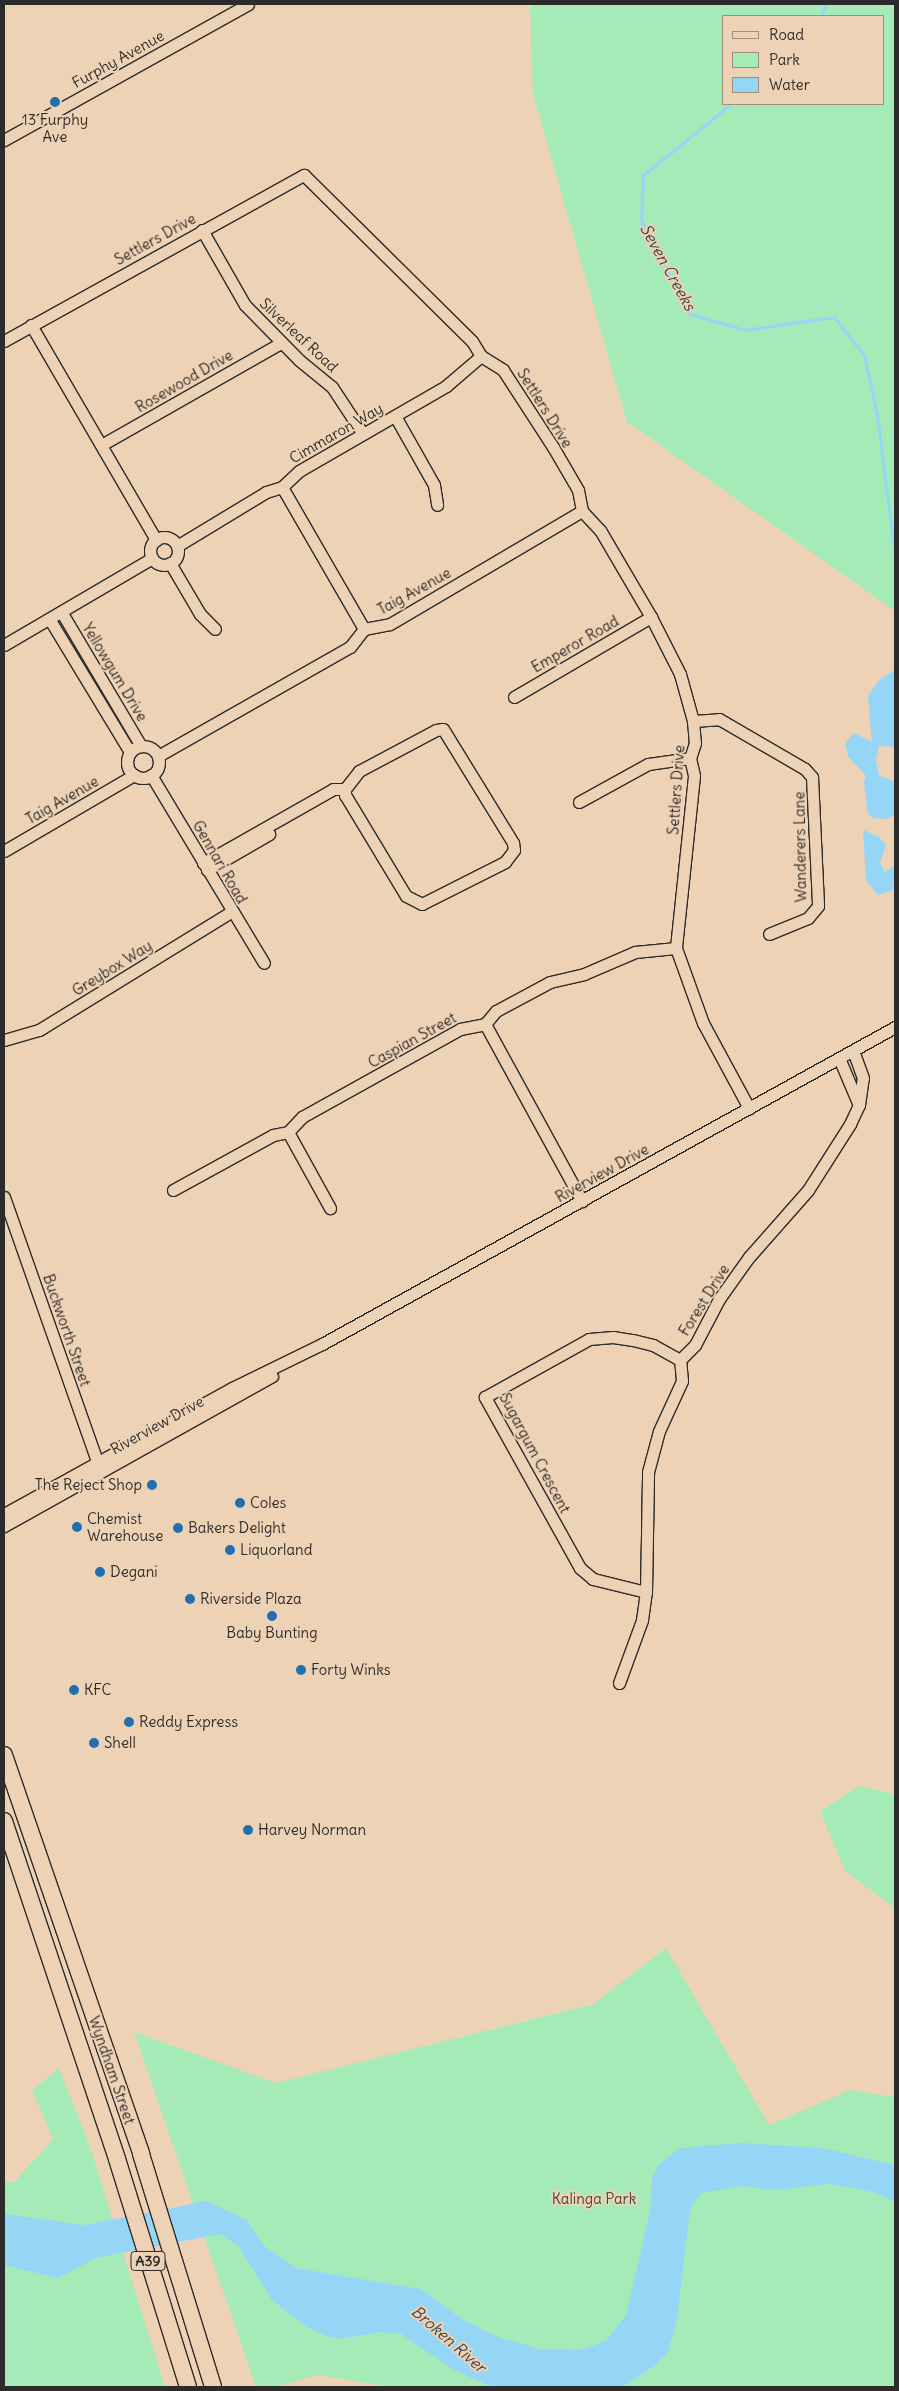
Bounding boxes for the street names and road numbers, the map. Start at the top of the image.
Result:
street label: Furphy Avenue [69,26,167,92]
street label: Settlers Drive [111,209,199,269]
street label: Silverleaf Road [256,294,342,376]
street label: Rosewood Drive [132,346,236,416]
street label: Settlers Drive [514,365,576,451]
street label: Cimmaron Way [286,399,386,467]
street label: Taig Avenue [374,563,454,619]
street label: Emperor Road [528,612,622,676]
street label: Yellowgum Drive [79,620,151,724]
street label: Settlers Drive [664,744,688,836]
street label: Taig Avenue [22,772,102,828]
street label: Wanderers Lane [790,791,810,903]
street label: Gennari Road [189,817,251,907]
street label: Greybox Way [69,936,155,1000]
street label: Caspian Street [365,1008,459,1072]
street label: Riverview Drive [552,1140,652,1206]
street label: Forest Drive [675,1261,733,1339]
street label: Buckworth Street [39,1272,95,1388]
street label: Sugargum Crescent [496,1390,574,1516]
street label: Riverview Drive [107,1392,207,1458]
street label: Wyndham Street [85,2014,139,2126]
road number: A39 [130,2250,166,2272]

